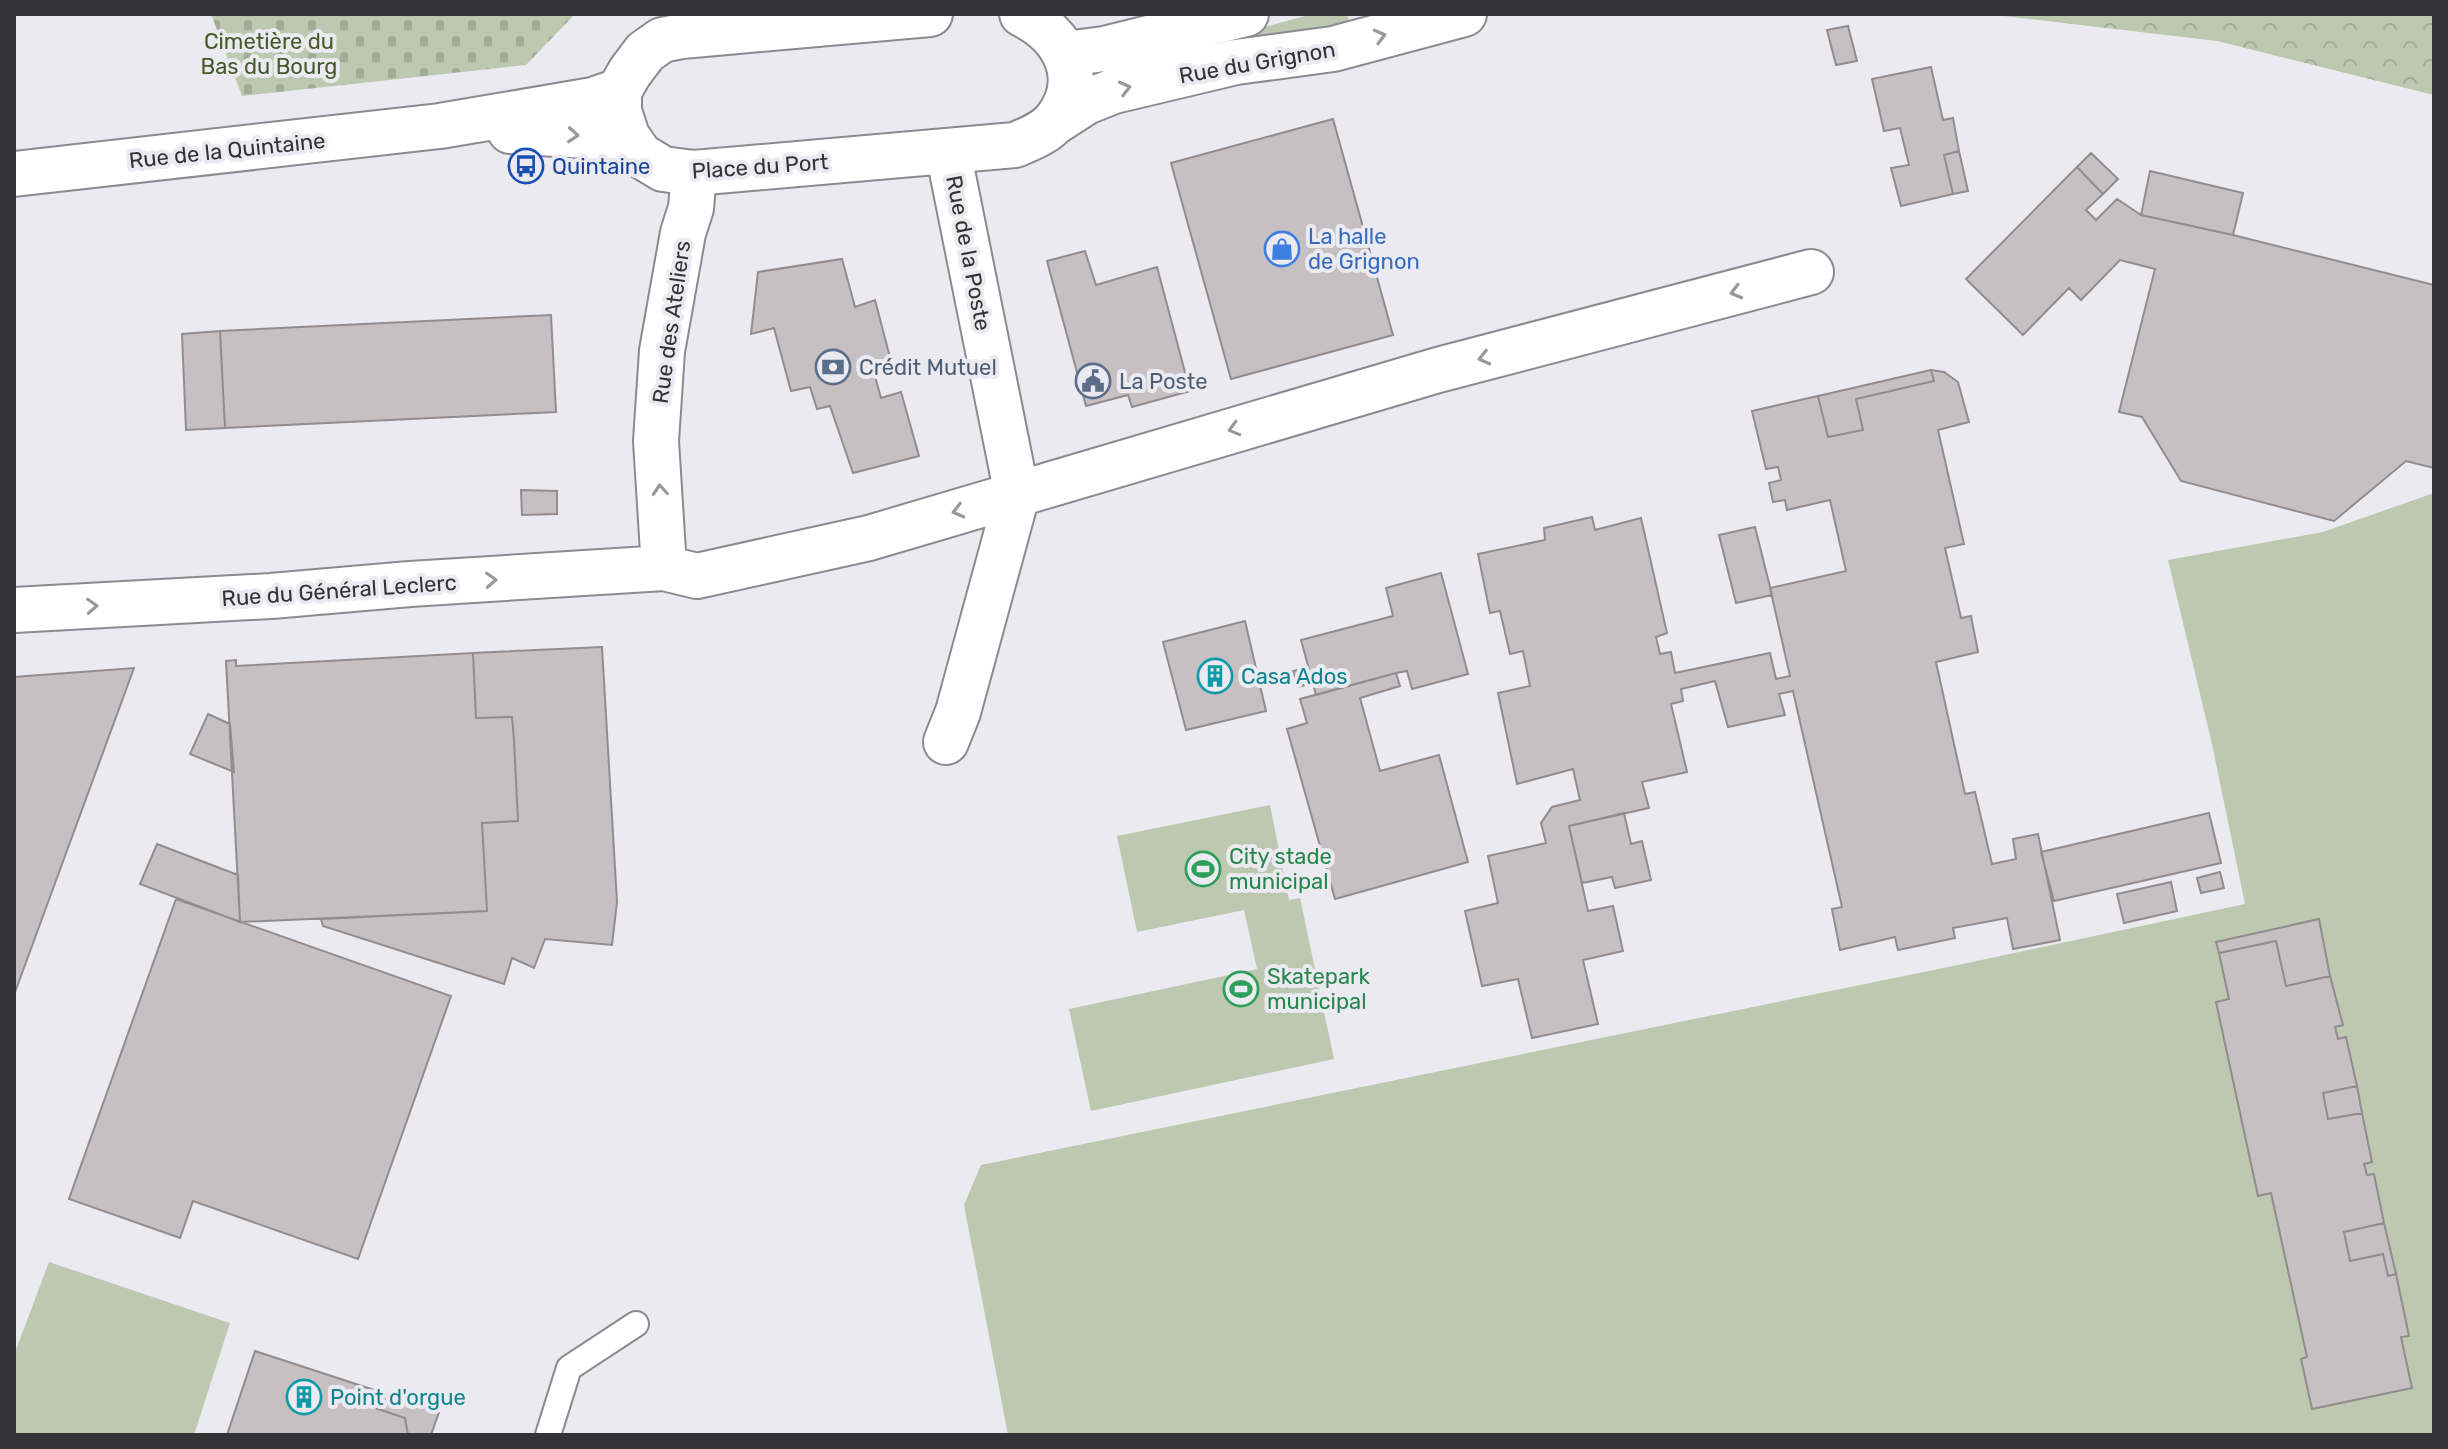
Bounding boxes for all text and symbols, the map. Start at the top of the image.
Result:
park label: Cimetière du Bas du Bourg [200,28,338,80]
one-way arrow [1372,29,1386,45]
street label: Rue du Grignon [1177,35,1337,90]
one-way arrow [1118,81,1132,98]
one-way arrow [567,126,580,143]
street label: Rue de la Quintaine [127,127,327,174]
bus stop icon: Quintaine [507,147,545,185]
street label: Place du Port [691,148,830,185]
place label: Quintaine [552,153,650,180]
street label: Rue de la Poste [940,173,997,333]
place label: La halle de Grignon [1308,223,1420,275]
shop icon: La halle de Grignon [1263,230,1301,268]
street label: Rue des Ateliers [647,239,696,405]
one-way arrow [1729,283,1743,299]
bank icon: Crédit Mutuel [814,348,852,386]
one-way arrow [1478,348,1492,365]
place label: Crédit Mutuel [859,354,997,381]
public building icon: La Poste [1074,362,1112,400]
place label: La Poste [1119,368,1208,395]
one-way arrow [1228,420,1242,437]
one-way arrow [652,483,669,496]
one-way arrow [952,502,966,519]
street label: Rue du Général Leclerc [221,569,458,612]
one-way arrow [485,571,498,588]
one-way arrow [86,597,99,614]
building icon: Casa Ados [1196,657,1234,695]
place label: Casa Ados [1241,663,1348,690]
place label: City stade municipal [1229,843,1332,895]
sports icon: City stade municipal [1184,850,1222,888]
place label: Skatepark municipal [1267,963,1370,1015]
sports icon: Skatepark municipal [1222,970,1260,1008]
building icon: Point d'orgue [285,1378,323,1416]
place label: Point d'orgue [330,1384,466,1411]

